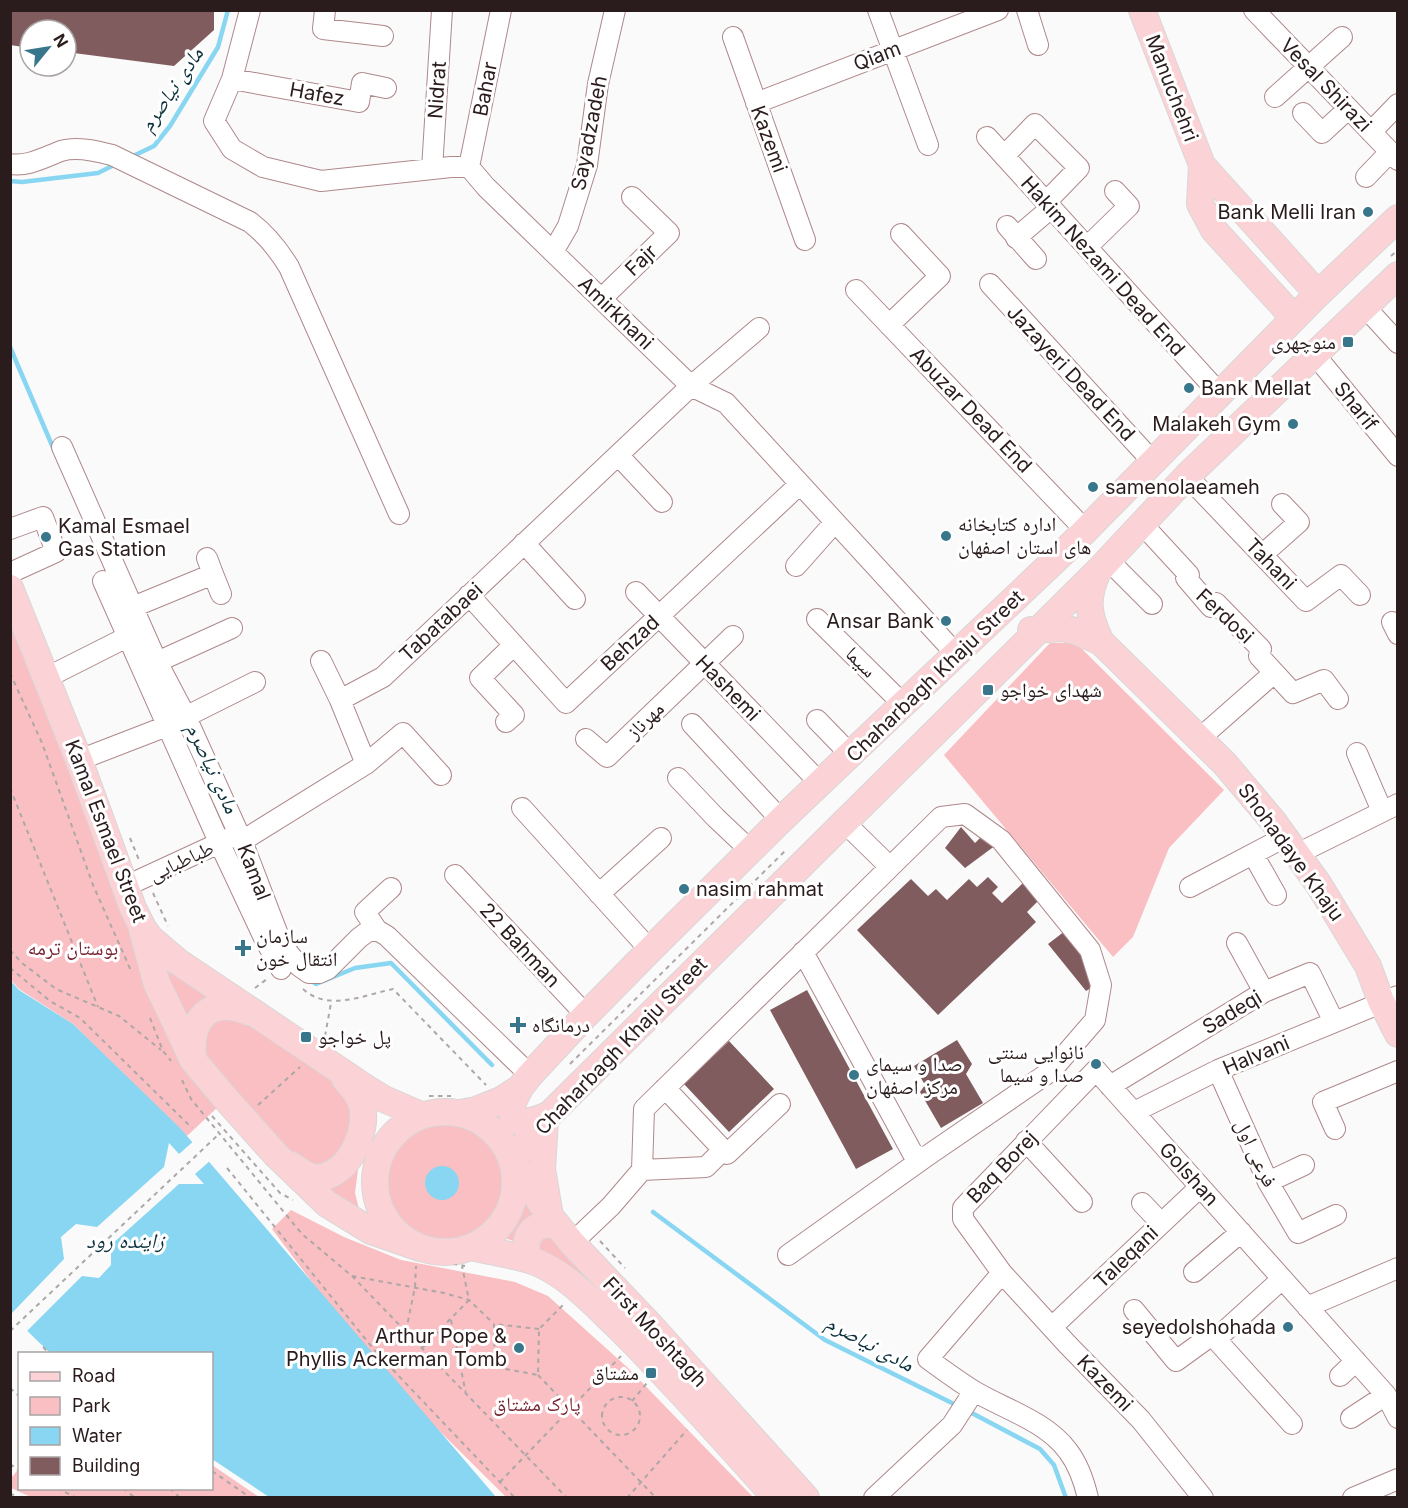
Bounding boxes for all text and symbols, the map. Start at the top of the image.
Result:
north arrow [18,18,78,78]
text: N [49,30,73,51]
street label: Manuchehri [1141,31,1203,145]
street label: Vesal Shirazi [1275,33,1377,137]
street label: Qiam [850,36,904,76]
water label: مادی نیاصرم [134,42,210,137]
street label: Bahar [468,59,502,118]
street label: Nidrat [423,60,451,120]
street label: Sayadzadeh [566,74,612,192]
street label: Hafez [288,77,346,111]
street label: Kazemi [746,102,792,176]
street label: Hakim Nezami Dead End [1016,171,1190,361]
place label: Bank Melli Iran [1217,200,1356,224]
marker: Bank Melli Iran [1361,205,1375,219]
street label: Fajr [620,239,662,281]
street label: Amirkhani [574,271,658,355]
street label: Jazayeri Dead End [1002,300,1140,446]
place label: منوچهری [1271,330,1336,354]
marker: منوچهری [1341,335,1355,349]
street label: Abuzar Dead End [905,342,1037,478]
place label: Bank Mellat [1201,376,1311,400]
street label: Sharif [1329,377,1383,436]
marker: Bank Mellat [1182,381,1196,395]
place label: Malakeh Gym [1152,412,1281,436]
marker: Malakeh Gym [1286,417,1300,431]
place label: samenolaeameh [1105,475,1260,499]
marker: samenolaeameh [1086,480,1100,494]
place label: اداره کتابخانه های استان اصفهان [958,512,1091,559]
place label: Kamal Esmael Gas Station [58,514,190,561]
marker: اداره کتابخانه های استان اصفهان [939,529,953,543]
marker: Kamal Esmael Gas Station [39,530,53,544]
street label: Tahani [1241,533,1301,595]
street label: Tabatabaei [395,578,487,666]
street label: Ferdosi [1191,584,1259,648]
street label: Chaharbagh Khaju Street [841,585,1029,767]
place label: Ansar Bank [826,609,934,633]
street label: Behzad [596,610,664,676]
marker: Ansar Bank [939,614,953,628]
street label: سیما [841,642,881,682]
street label: Hashemi [691,650,765,726]
place label: شهدای خواجو [1000,678,1102,702]
marker: شهدای خواجو [981,683,995,697]
street label: مهرناز [620,696,669,744]
water label: مادی نیاصرم [179,719,245,818]
street label: Kamal Esmael Street [60,736,152,926]
street label: Shohadaye Khaju [1233,779,1349,925]
street label: طباطبایی [145,836,217,886]
street label: Kamal [232,841,276,903]
place label: nasim rahmat [696,877,824,901]
marker: nasim rahmat [677,882,691,896]
street label: 22 Bahman [475,898,565,992]
place label: سازمان انتقال خون [256,924,338,971]
park label: بوستان ترمه [28,936,118,960]
marker: سازمان انتقال خون [234,939,252,957]
street label: Chaharbagh Khaju Street [530,952,712,1140]
street label: Sadeqi [1198,985,1266,1039]
place label: درمانگاه [532,1013,590,1037]
marker: درمانگاه [509,1016,527,1034]
place label: پل خواجو [318,1025,391,1049]
marker: پل خواجو [299,1030,313,1044]
street label: Halvani [1219,1030,1293,1080]
place label: نانوایی سنتی صدا و سیما [988,1040,1084,1087]
place label: صدا و سیمای مرکز اصفهان [866,1052,963,1099]
marker: نانوایی سنتی صدا و سیما [1089,1057,1103,1071]
marker: صدا و سیمای مرکز اصفهان [847,1068,861,1082]
street label: فرعی اول [1230,1115,1282,1191]
street label: Baq Borej [962,1126,1042,1208]
street label: Golshan [1154,1137,1224,1211]
street label: Taleqani [1089,1221,1163,1293]
water label: زاینده رود [86,1228,166,1253]
street label: First Moshtagh [598,1272,712,1392]
water label: مادی نیاصرم [821,1309,919,1379]
place label: seyedolshohada [1122,1315,1276,1339]
marker: seyedolshohada [1281,1320,1295,1334]
place label: Arthur Pope & Phyllis Ackerman Tomb [286,1324,507,1371]
marker: Arthur Pope & Phyllis Ackerman Tomb [512,1341,526,1355]
street label: Kazemi [1072,1350,1138,1416]
legend [18,1352,213,1490]
place label: مشتاق [591,1361,639,1385]
text: Road [72,1365,115,1386]
marker: مشتاق [644,1366,658,1380]
park label: پارک مشتاق [493,1392,581,1416]
text: Park [72,1395,111,1416]
text: Water [72,1425,122,1446]
text: Building [72,1455,140,1476]

